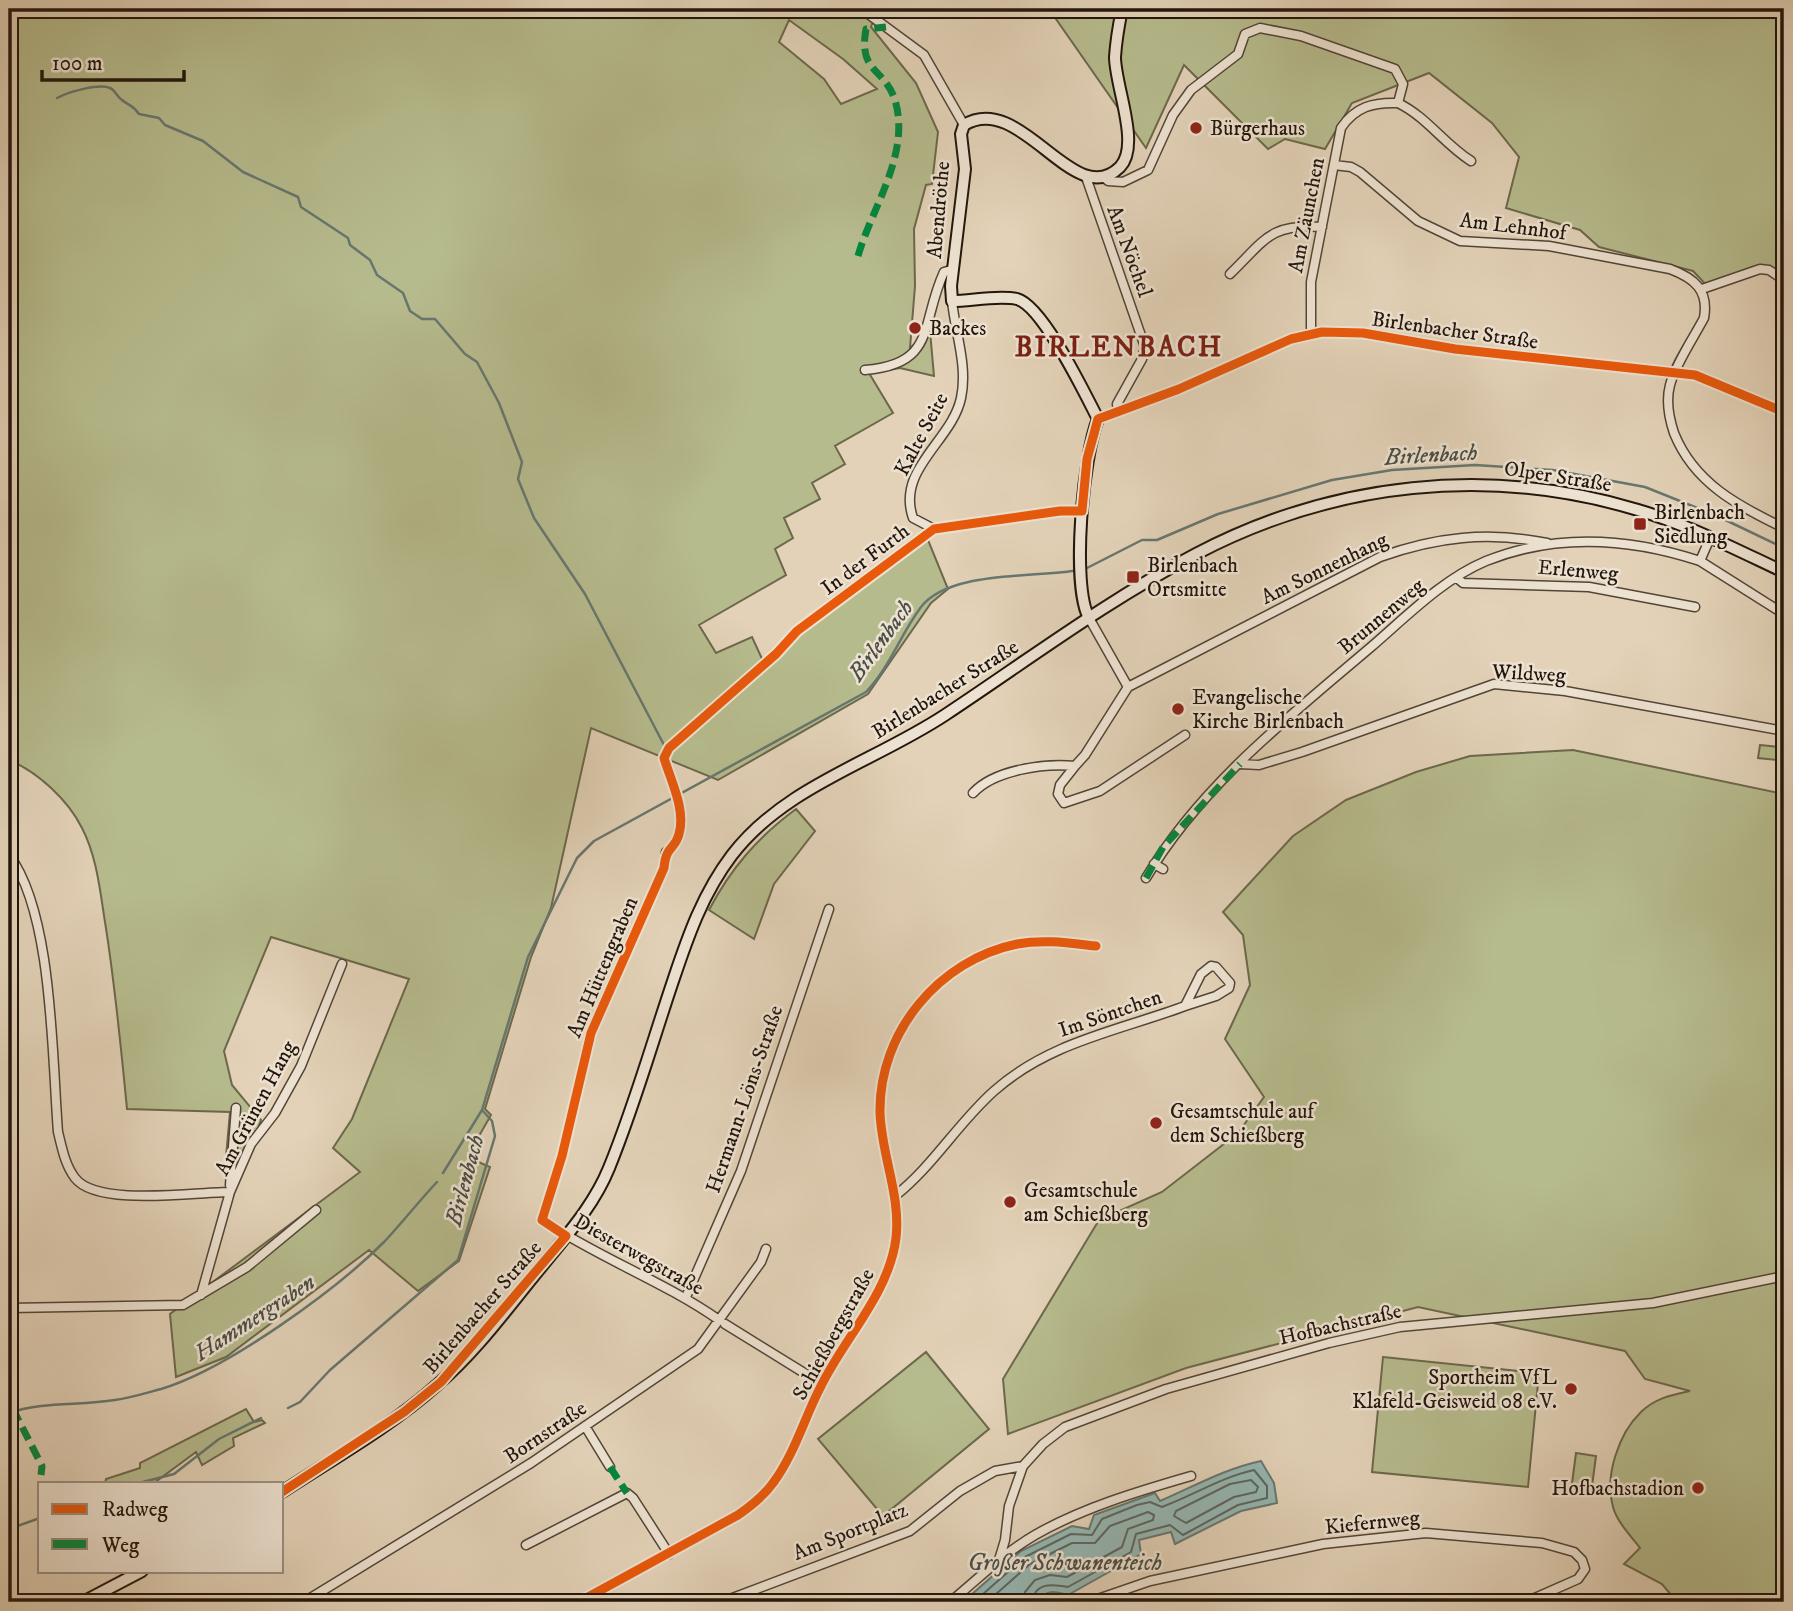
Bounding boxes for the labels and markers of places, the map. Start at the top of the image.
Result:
place label: Bürgerhaus [1210,116,1305,142]
marker: Bürgerhaus [1188,120,1204,136]
place label: Backes [929,316,986,342]
marker: Backes [907,320,923,336]
place label: Birlenbach Siedlung [1654,500,1745,550]
marker: Birlenbach Siedlung [1632,516,1648,532]
place label: Birlenbach Ortsmitte [1147,553,1238,603]
marker: Birlenbach Ortsmitte [1125,569,1141,585]
place label: Evangelische Kirche Birlenbach [1192,685,1344,735]
marker: Evangelische Kirche Birlenbach [1170,701,1186,717]
place label: Gesamtschule auf dem Schießberg [1170,1099,1317,1149]
marker: Gesamtschule auf dem Schießberg [1148,1115,1164,1131]
place label: Gesamtschule am Schießberg [1024,1178,1148,1228]
marker: Gesamtschule am Schießberg [1002,1194,1018,1210]
place label: Sportheim VfL Klafeld-Geisweid 08 e.V. [1352,1365,1557,1415]
marker: Sportheim VfL Klafeld-Geisweid 08 e.V. [1563,1381,1579,1397]
place label: Hofbachstadion [1551,1476,1684,1502]
marker: Hofbachstadion [1690,1480,1706,1496]

